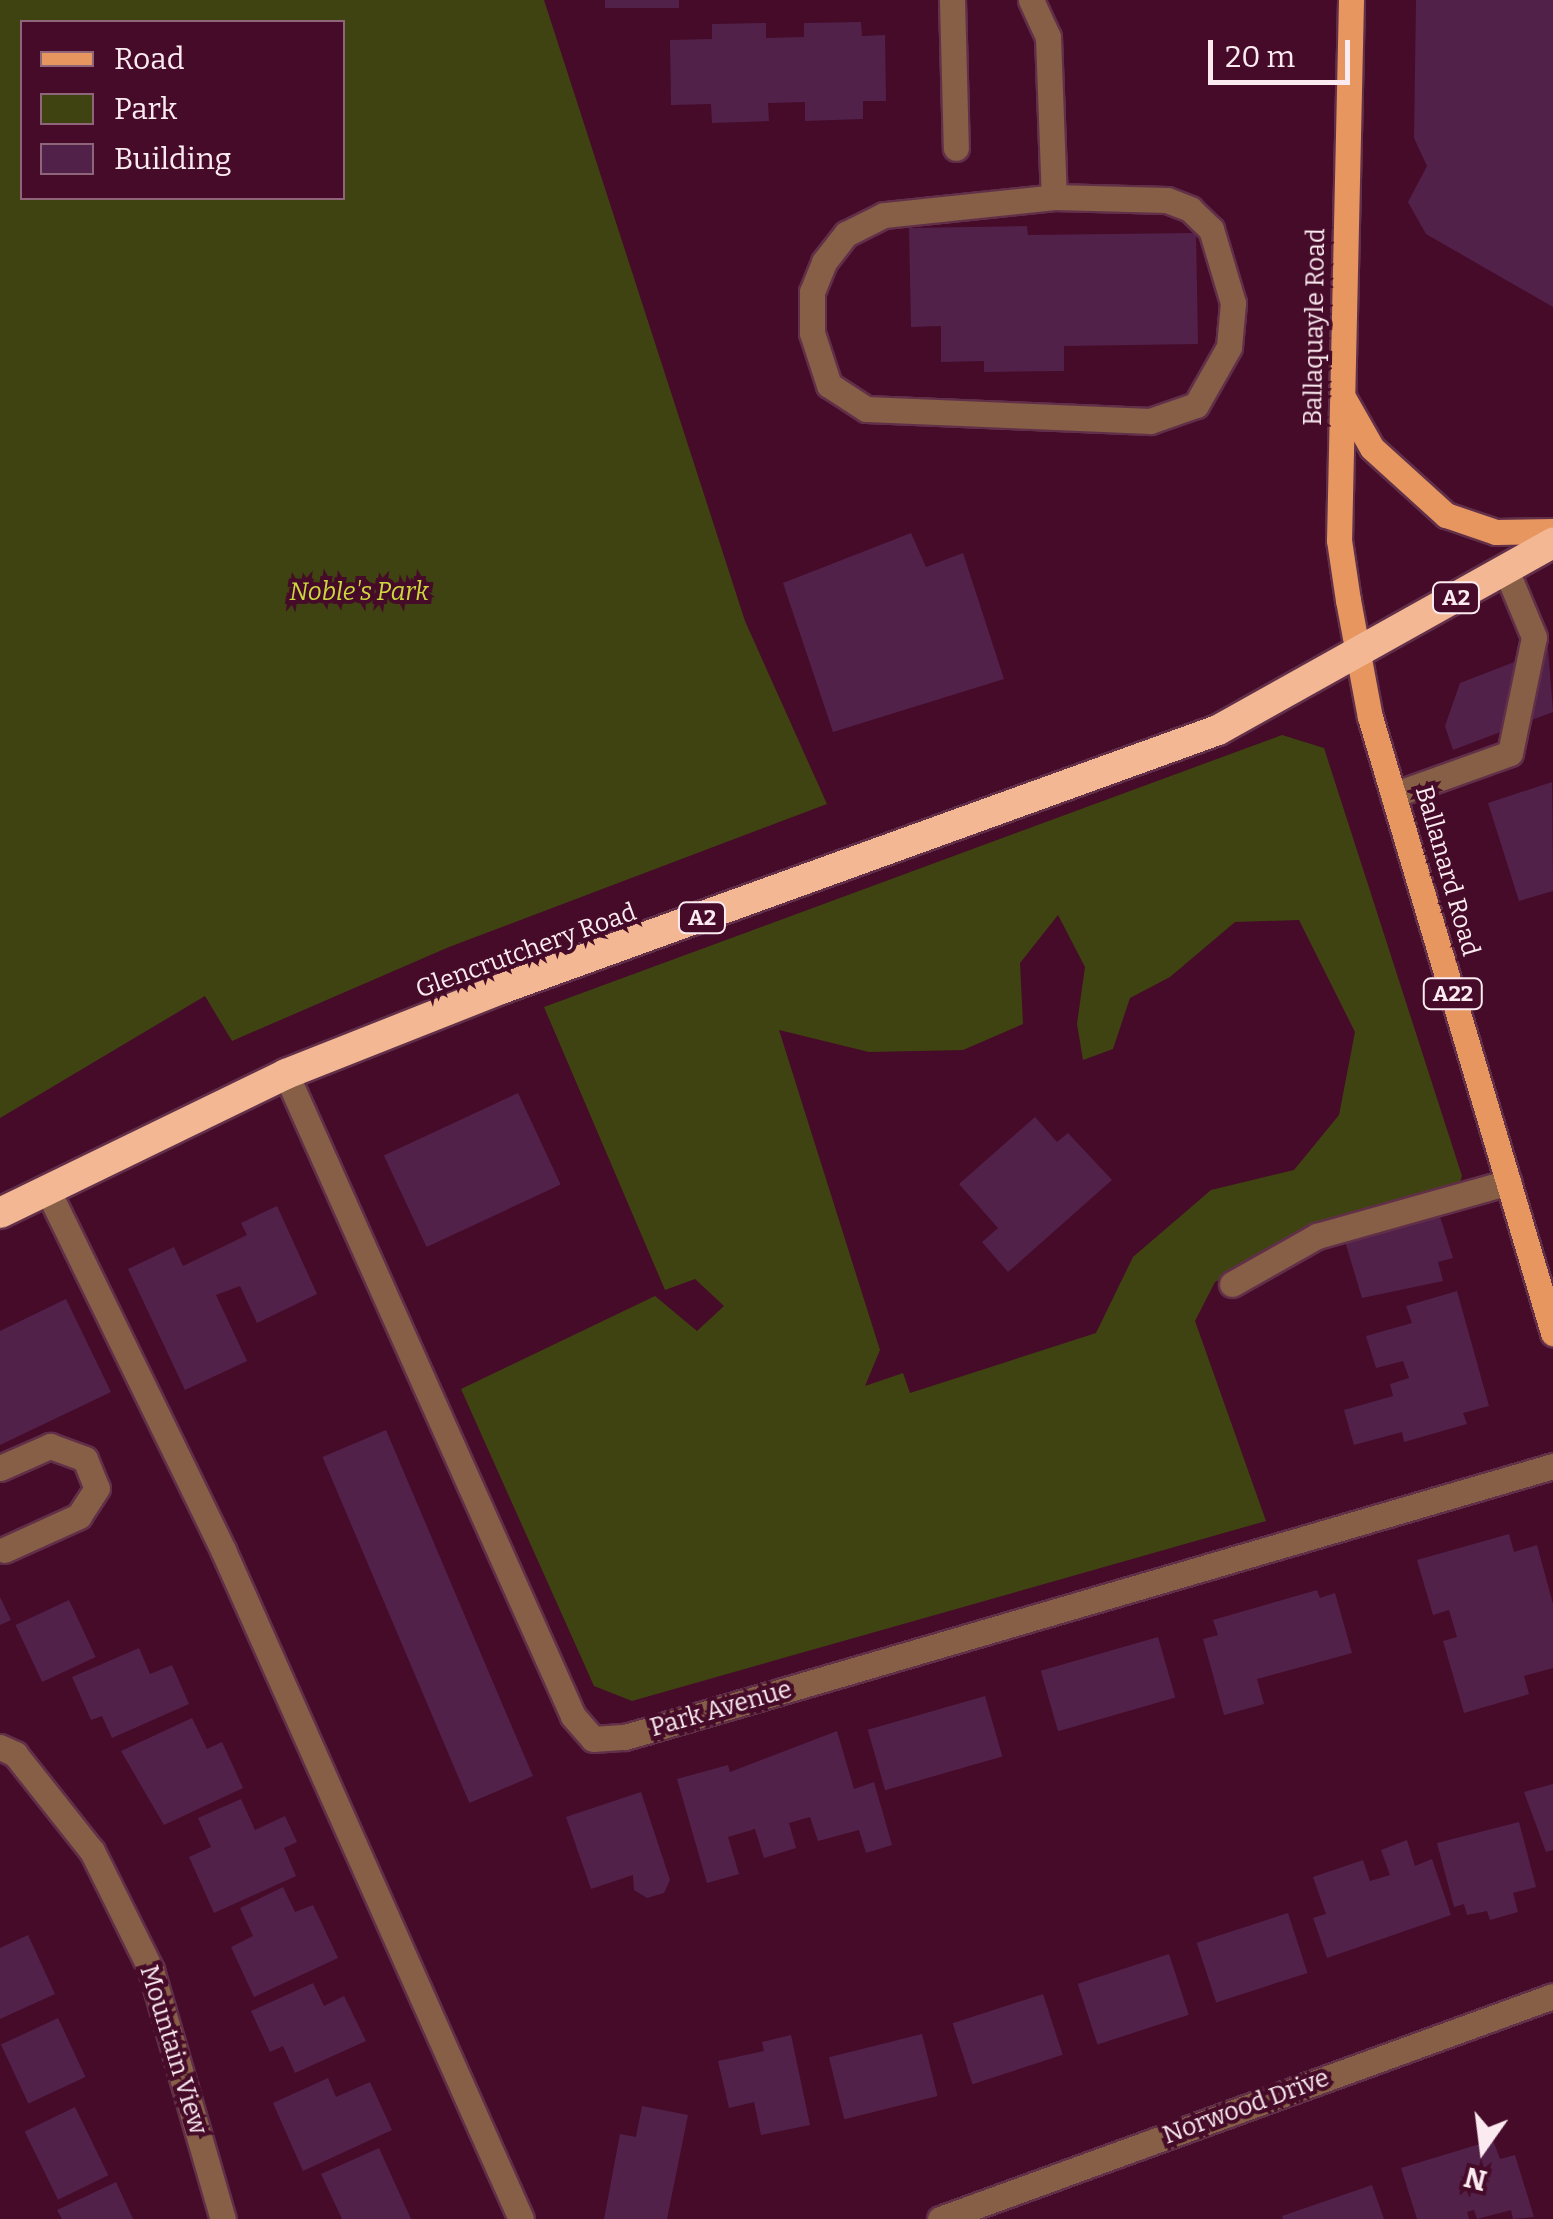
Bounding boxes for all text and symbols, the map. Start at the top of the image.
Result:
legend [20,20,345,200]
scale bar [1213,20,1356,82]
text: 20 m [1225,39,1295,75]
text: Road [114,41,185,77]
text: Park [114,91,177,127]
text: Building [114,141,232,177]
street label: Ballaquayle Road [1298,228,1332,426]
park label: Noble's Park [289,577,429,607]
road number: A2 [1431,581,1481,615]
street label: Ballanard Road [1408,782,1486,960]
street label: Glencrutchery Road [412,897,640,1005]
road number: A2 [677,901,727,935]
road number: A22 [1420,977,1486,1011]
street label: Park Avenue [647,1675,795,1743]
street label: Mountain View [133,1962,213,2138]
street label: Norwood Drive [1159,2063,1333,2151]
north arrow [1433,2099,1533,2199]
text: N [1461,2160,1490,2197]

